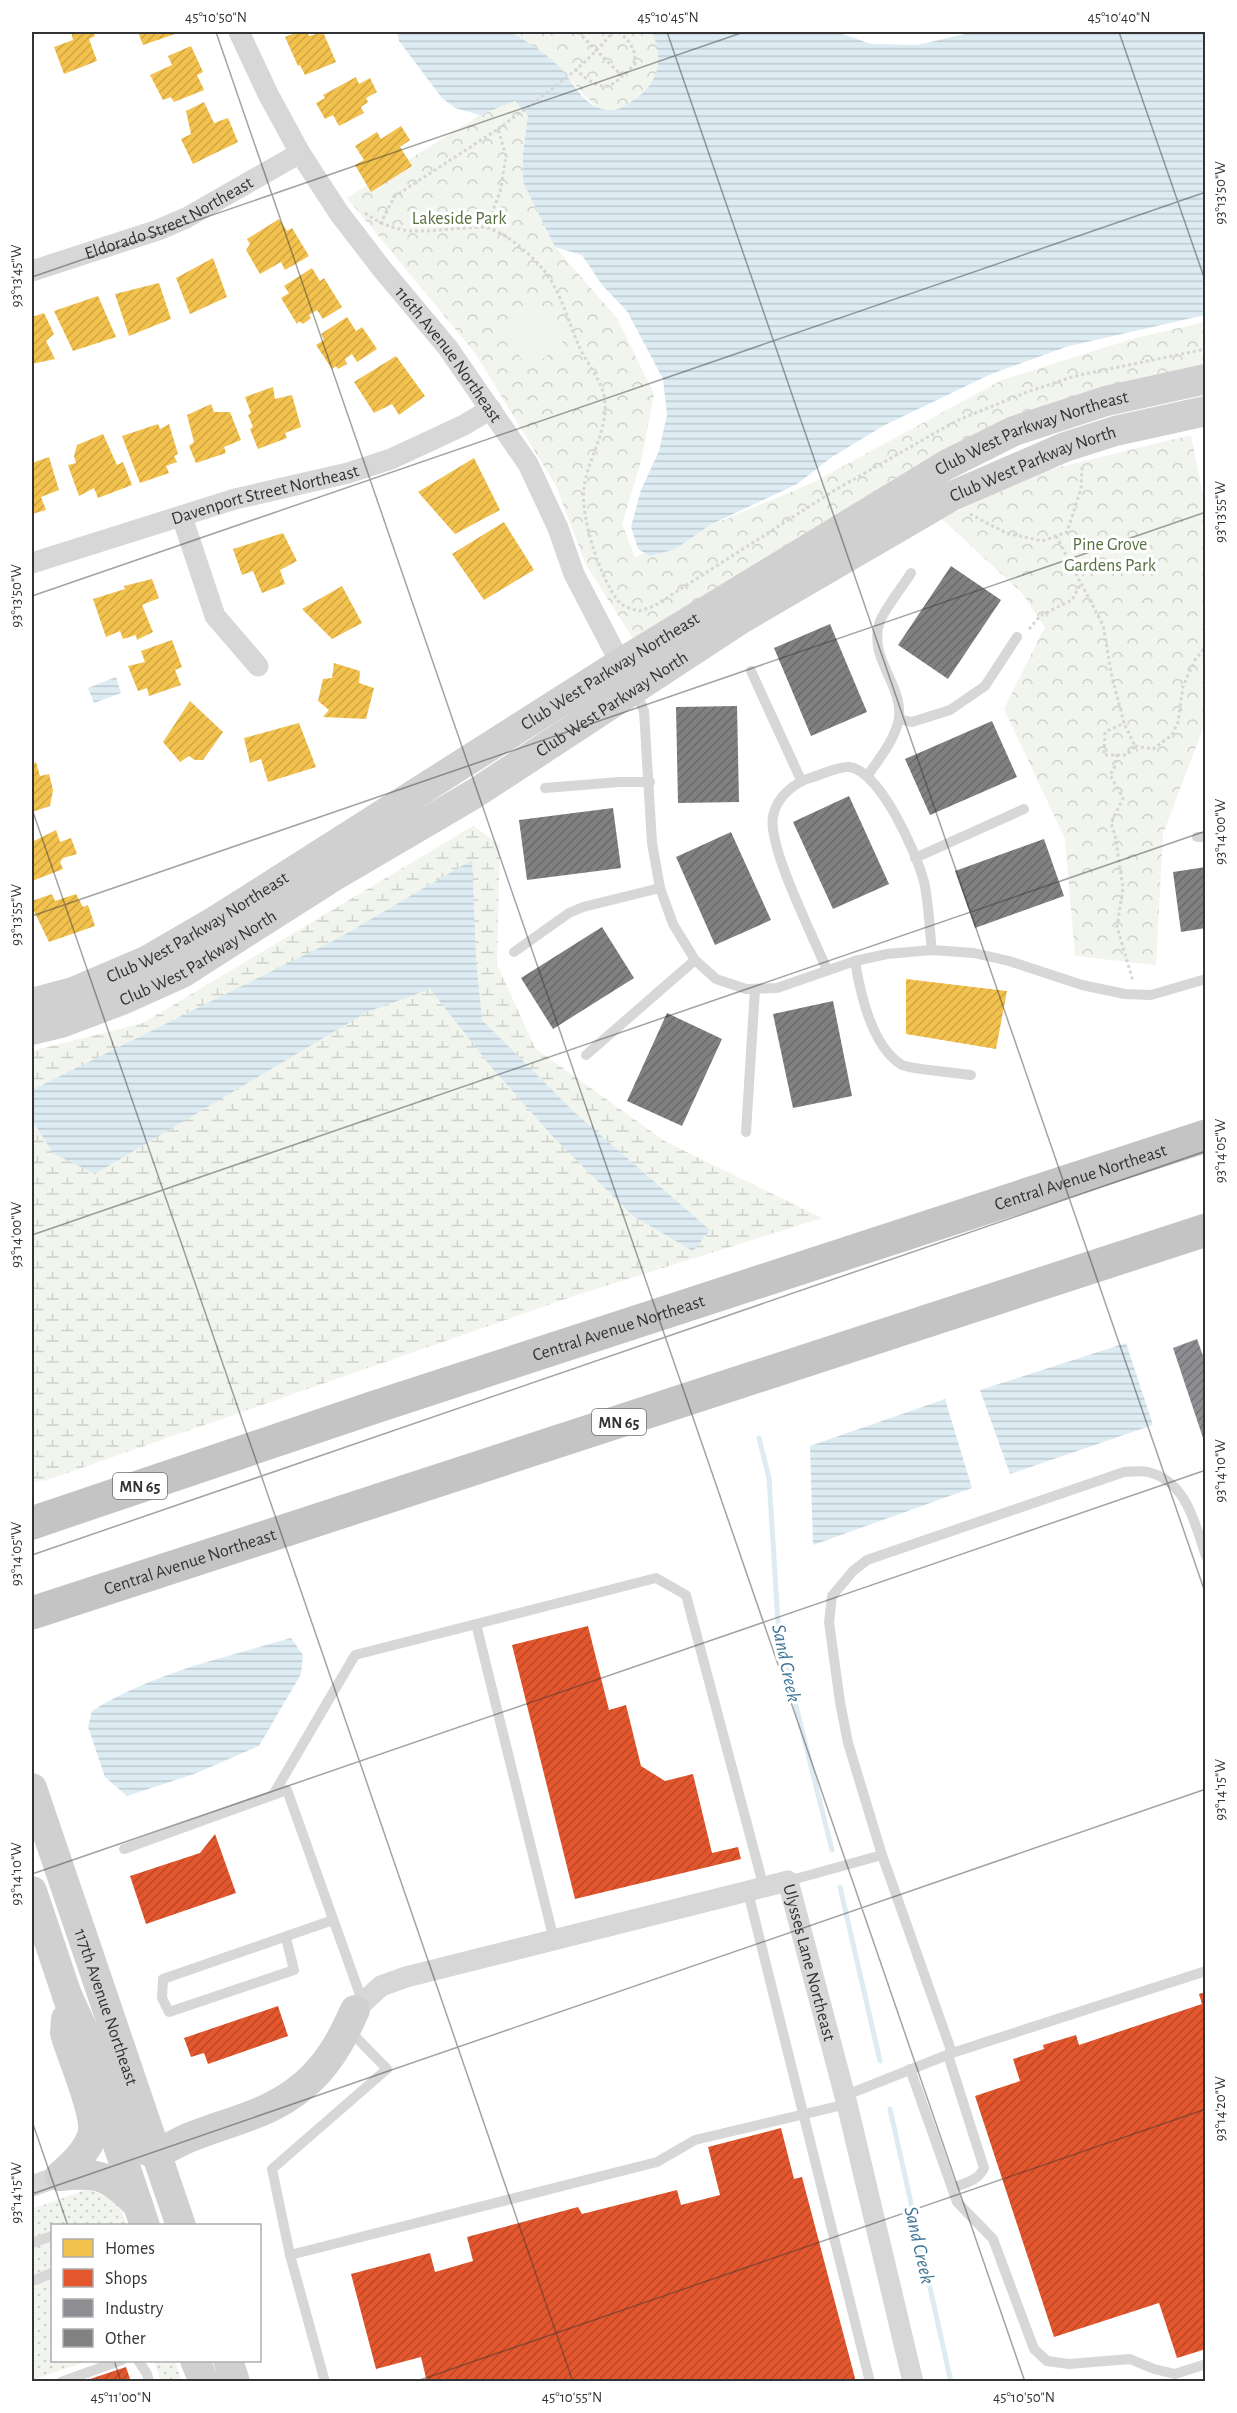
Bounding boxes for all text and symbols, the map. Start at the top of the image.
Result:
text: 45°10'50"N [185,10,247,25]
text: 45°10'45"N [637,10,699,25]
text: 45°10'40"N [1087,10,1151,25]
text: 93°13'50"W [1213,161,1228,225]
street label: Eldorado Street Northeast [83,174,256,263]
park label: Lakeside Park [412,210,507,228]
text: 93°13'45"W [9,244,24,307]
street label: 116th Avenue Northeast [391,284,505,426]
street label: Club West Parkway Northeast [932,388,1132,482]
street label: Club West Parkway North [947,422,1119,508]
street label: Davenport Street Northeast [169,462,362,529]
text: 93°13'55"W [1213,481,1228,543]
park label: Pine Grove Gardens Park [1064,536,1157,575]
text: 93°13'50"W [9,564,24,628]
street label: Club West Parkway Northeast [516,607,702,735]
street label: Club West Parkway North [532,648,692,762]
text: 93°14'00"W [1213,798,1228,865]
street label: Club West Parkway Northeast [101,865,291,987]
text: 93°13'55"W [9,884,24,946]
street label: Club West Parkway North [114,905,280,1009]
text: 93°14'05"W [1213,1118,1228,1183]
street label: Central Avenue Northeast [992,1141,1169,1214]
text: 93°14'00"W [9,1201,24,1268]
street label: Central Avenue Northeast [530,1292,707,1365]
road number: MN 65 [592,1409,646,1435]
text: 93°14'10"W [1213,1439,1228,1503]
road number: MN 65 [113,1473,167,1499]
text: 93°14'05"W [9,1521,24,1586]
street label: Central Avenue Northeast [102,1526,279,1599]
water label: Sand Creek [768,1623,804,1704]
text: 93°14'15"W [1213,1759,1228,1821]
text: 93°14'10"W [9,1842,24,1906]
street label: Ulysses Lane Northeast [779,1882,838,2043]
street label: 117th Avenue Northeast [70,1926,140,2088]
text: 93°14'20"W [1213,2076,1228,2142]
text: 93°14'15"W [9,2162,24,2224]
water label: Sand Creek [900,2205,938,2286]
legend [51,2224,261,2362]
text: Homes [105,2240,155,2258]
text: Shops [105,2270,147,2288]
text: Industry [105,2300,164,2318]
text: Other [105,2330,146,2348]
text: 45°11'00"N [91,2390,151,2405]
text: 45°10'55"N [542,2390,602,2405]
text: 45°10'50"N [993,2390,1055,2405]

